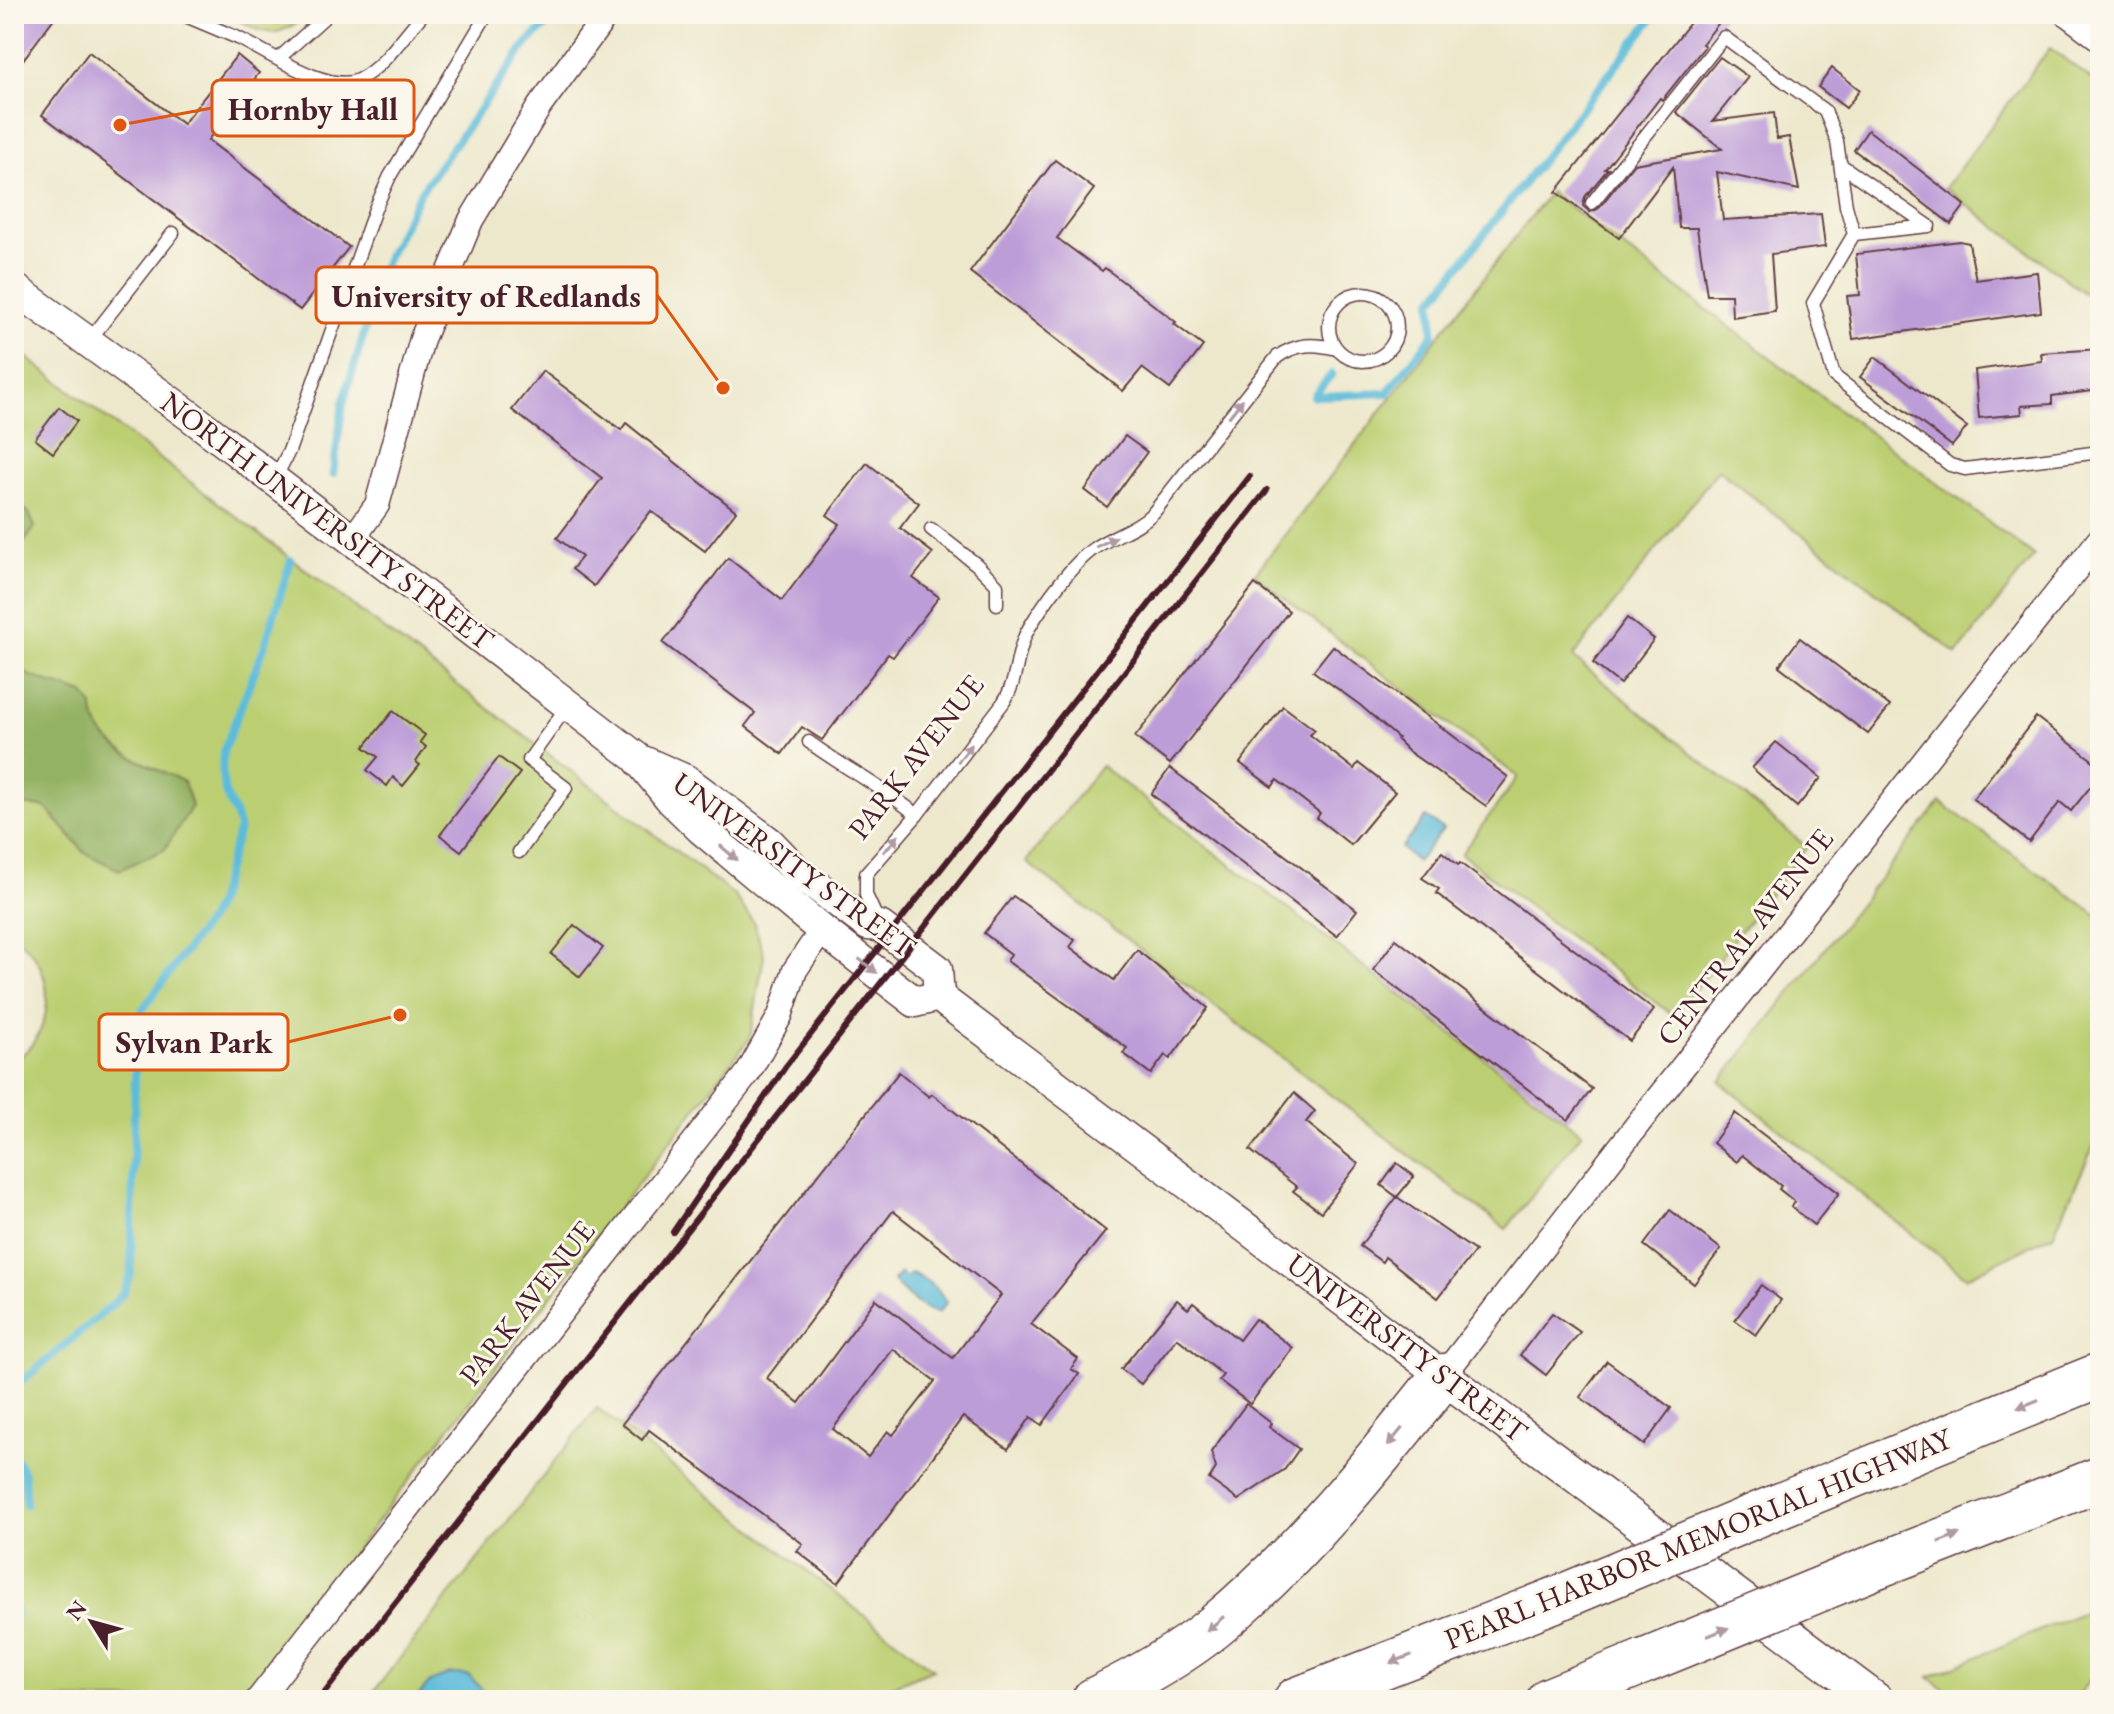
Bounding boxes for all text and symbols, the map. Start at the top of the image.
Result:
callout: Hornby Hall [212,80,414,136]
text: Hornby Hall [228,88,398,130]
callout: University of Redlands [316,267,657,323]
text: University of Redlands [331,275,641,317]
street label: NORTH UNIVERSITY STREET [153,383,502,659]
one-way arrow [1228,398,1244,418]
one-way arrow [1095,535,1118,549]
street label: PARK AVENUE [839,666,992,847]
one-way arrow [957,743,973,763]
street label: UNIVERSITY STREET [665,763,924,967]
street label: CENTRAL AVENUE [1648,820,1842,1053]
one-way arrow [882,834,900,854]
one-way arrow [719,844,739,861]
one-way arrow [858,957,878,973]
callout: Sylvan Park [99,1014,288,1070]
text: Sylvan Park [115,1021,273,1063]
street label: PARK AVENUE [450,1212,603,1393]
street label: UNIVERSITY STREET [1279,1244,1536,1451]
one-way arrow [2016,1398,2040,1411]
street label: PEARL HARBOR MEMORIAL HIGHWAY [1439,1418,1959,1658]
one-way arrow [1387,1427,1403,1447]
one-way arrow [1937,1531,1961,1544]
north arrow [52,1582,132,1662]
text: N [59,1594,93,1626]
one-way arrow [1206,1615,1226,1632]
one-way arrow [1706,1625,1730,1638]
one-way arrow [1389,1653,1413,1666]

